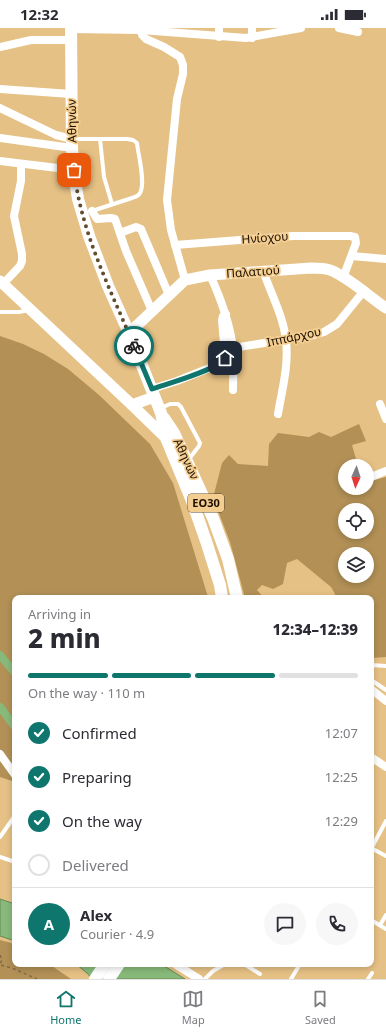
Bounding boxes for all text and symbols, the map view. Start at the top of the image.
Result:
text: 12:32 [20,4,59,24]
street label: Αθηνών [63,99,80,143]
pin [57,153,91,187]
icon: bag [63,159,85,181]
street label: Ηνίοχου [241,227,289,248]
street label: Παλατιού [226,261,280,282]
street label: Ιππάρχου [265,322,323,351]
courier [114,326,154,366]
icon: bike [123,335,145,357]
pin [208,341,242,375]
icon: home [214,347,236,369]
street label: Αθηνών [170,435,203,482]
north arrow [338,459,374,495]
map controls [338,459,374,583]
road number: ΕΟ30 [188,494,224,512]
button: locate [338,503,374,539]
button: layers [338,547,374,583]
text: Arriving in [28,605,91,623]
text: 12:34–12:39 [273,619,358,639]
text: 2 min [28,620,101,656]
text: On the way · 110 m [28,684,145,702]
icon: check [28,722,50,744]
text: Confirmed [62,723,137,743]
text: 12:07 [325,724,358,742]
icon: check [28,766,50,788]
text: Preparing [62,767,132,787]
text: 12:25 [325,768,358,786]
icon: check [28,810,50,832]
text: On the way [62,811,142,831]
text: 12:29 [325,812,358,830]
text: Delivered [62,855,129,875]
button: chat [264,903,306,945]
button: phone [316,903,358,945]
text: Alex [80,905,112,925]
text: A [44,914,54,934]
text: Courier · 4.9 [80,925,154,943]
tab: Home [50,988,81,1027]
tab: Map [182,988,205,1027]
tab: Saved [305,988,336,1027]

